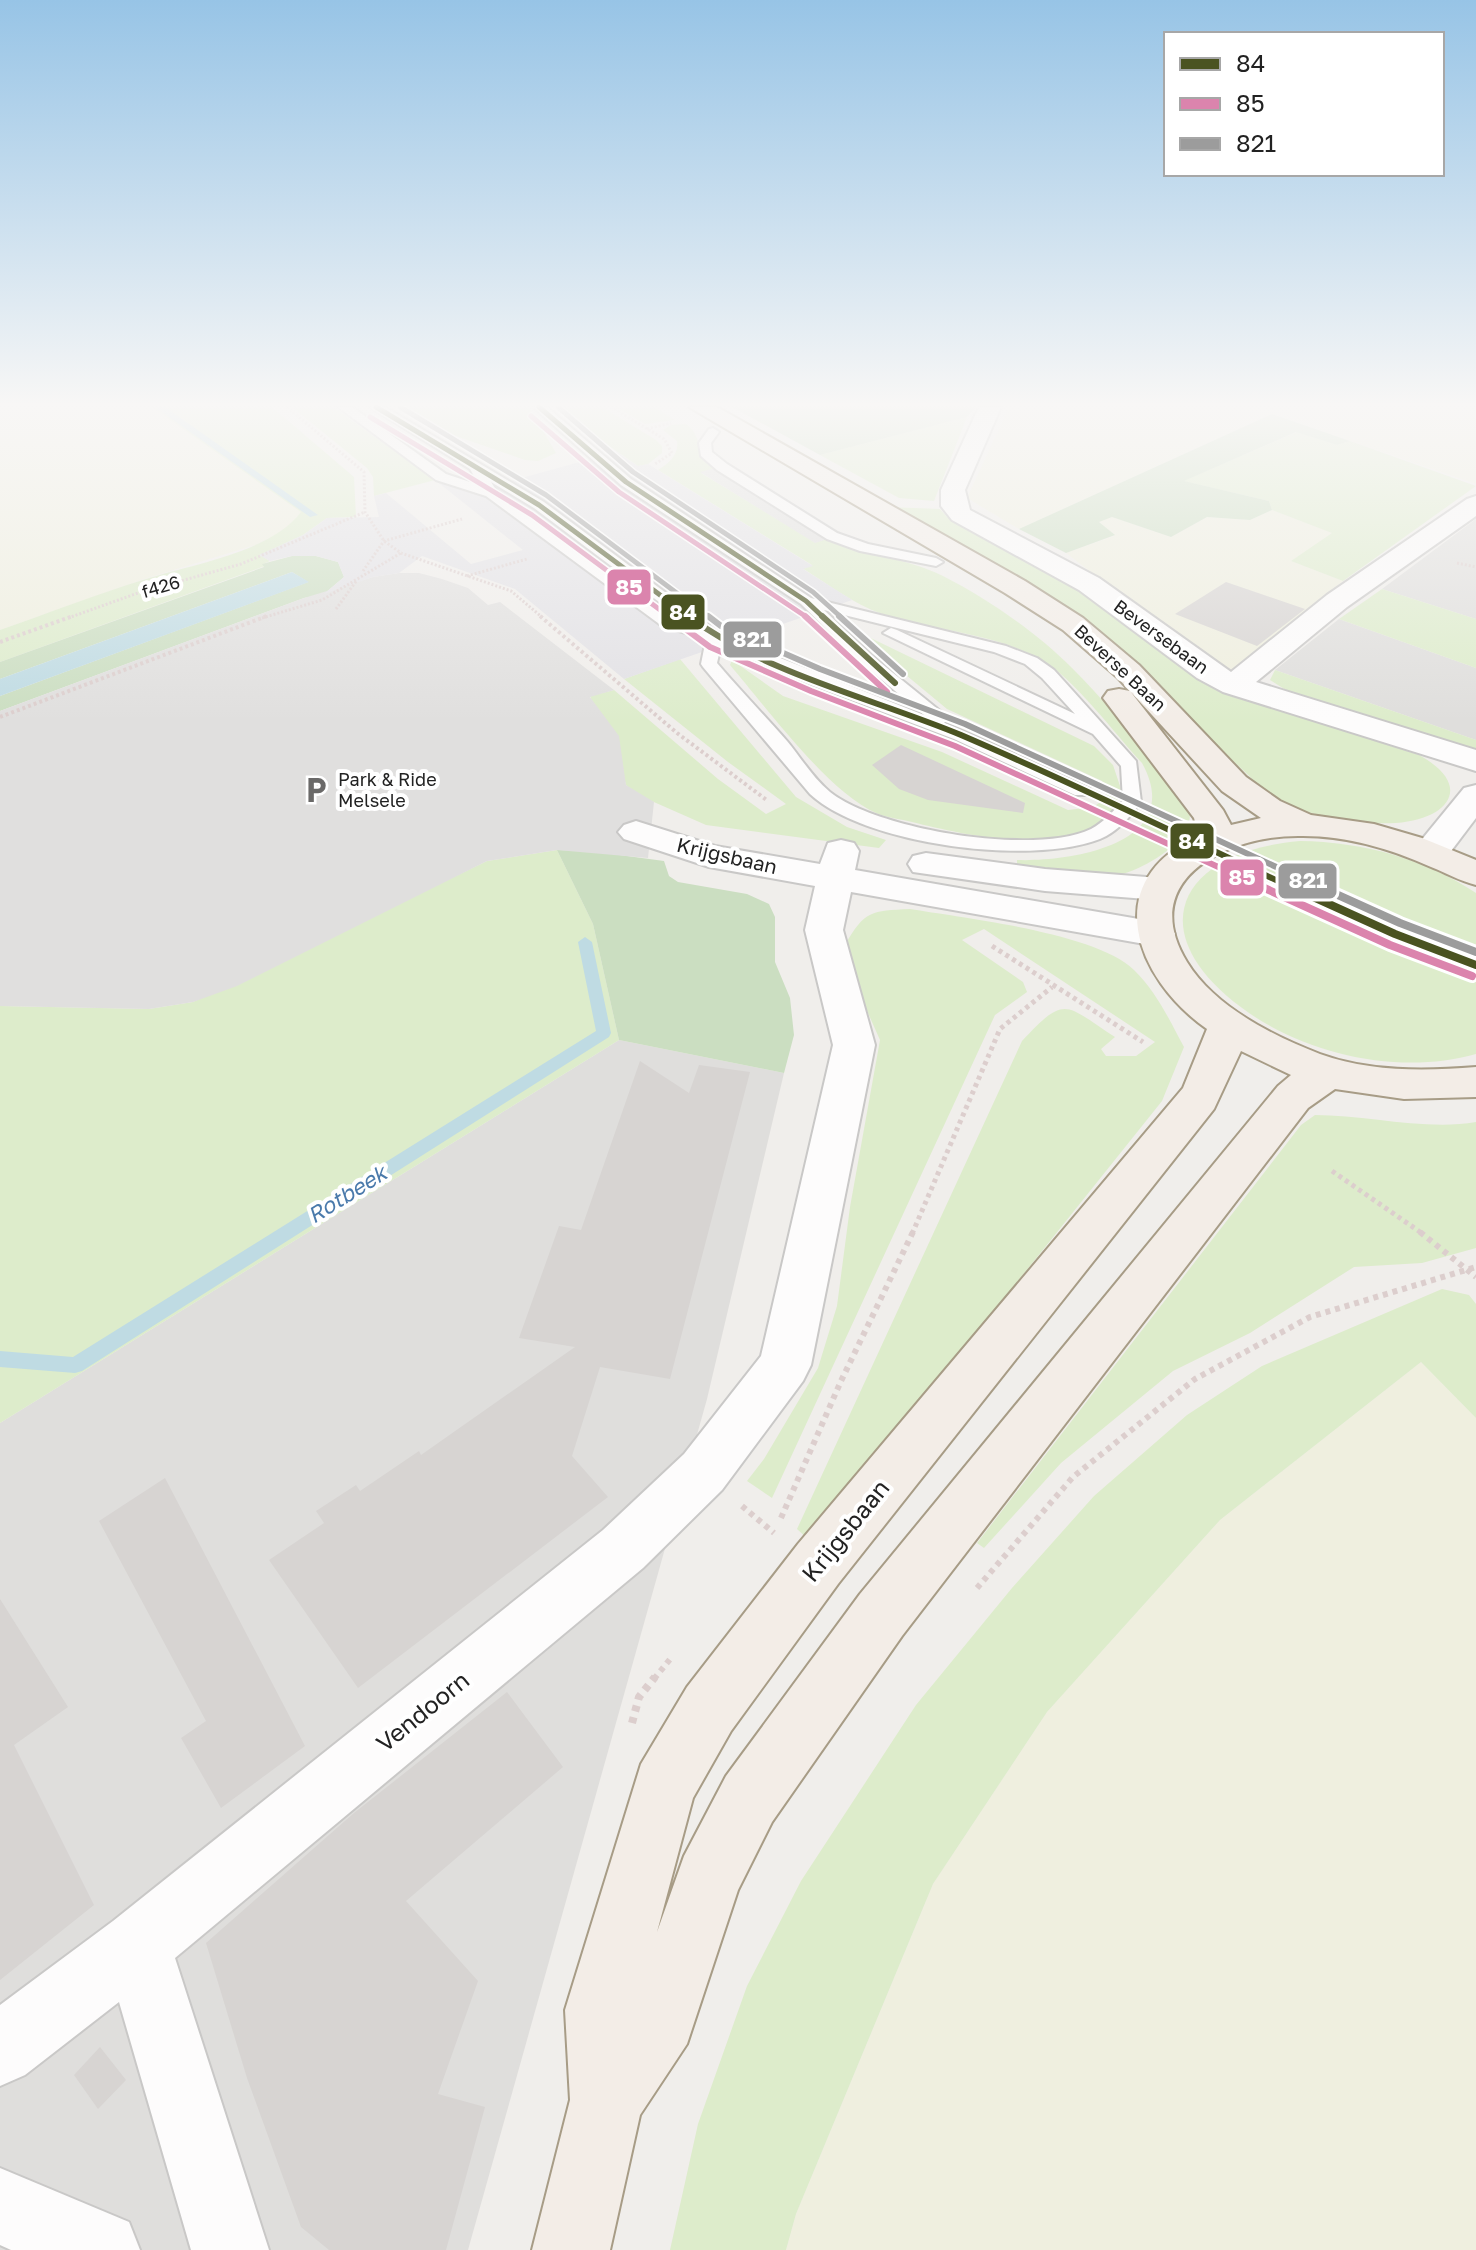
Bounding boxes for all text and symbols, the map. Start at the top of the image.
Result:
legend [1164,32,1444,176]
text: 84 [1236,48,1265,77]
text: 85 [1236,88,1265,117]
text: 821 [1236,128,1276,157]
line badge: 85 [606,568,652,606]
street label: f426 [139,570,182,602]
text: 85 [615,573,643,600]
line badge: 84 [660,593,706,631]
street label: Beversebaan [1110,594,1213,678]
text: 84 [669,598,697,625]
street label: Beverse Baan [1070,619,1171,715]
line badge: 821 [722,620,783,659]
text: 821 [733,625,771,652]
place label: Park & Ride Melsele [338,768,437,811]
parking icon: Park & Ride Melsele [301,775,331,805]
line badge: 84 [1169,822,1215,860]
text: 84 [1178,827,1206,854]
street label: Krijgsbaan [675,832,780,878]
line badge: 85 [1219,858,1265,897]
line badge: 821 [1277,862,1338,900]
text: 85 [1228,863,1256,890]
text: 821 [1289,866,1327,893]
water label: Rotbeek [302,1157,393,1228]
street label: Krijgsbaan [795,1473,895,1587]
street label: Vendoorn [370,1665,474,1757]

